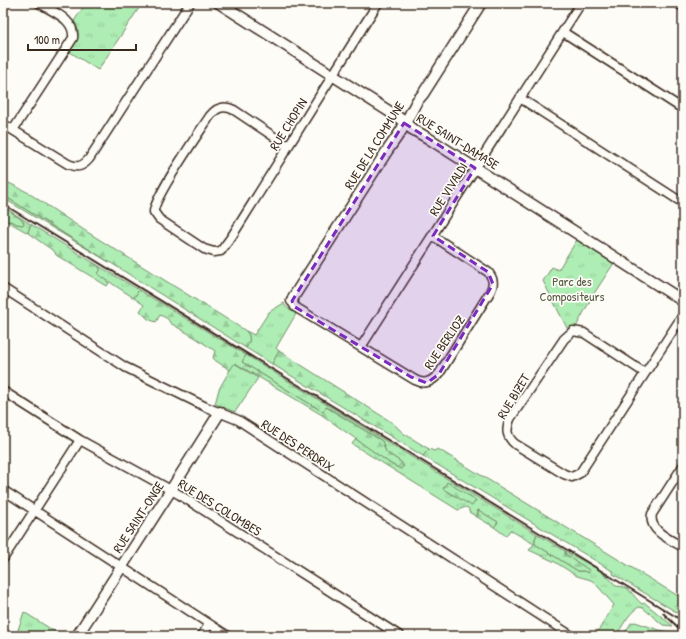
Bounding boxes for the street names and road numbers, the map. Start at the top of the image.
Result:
street label: RUE CHOPIN [265,94,311,154]
street label: RUE DE LA COMMUNE [340,97,408,192]
street label: RUE SAINT-DAMASE [413,109,503,174]
street label: RUE VIVALDI [425,159,471,219]
street label: RUE BERLIOZ [419,311,469,373]
street label: RUE BIZET [492,369,534,422]
street label: RUE DES PERDRIX [258,415,338,475]
street label: RUE DES COLOMBES [175,474,265,540]
street label: RUE SAINT-ONGE [108,478,168,556]

